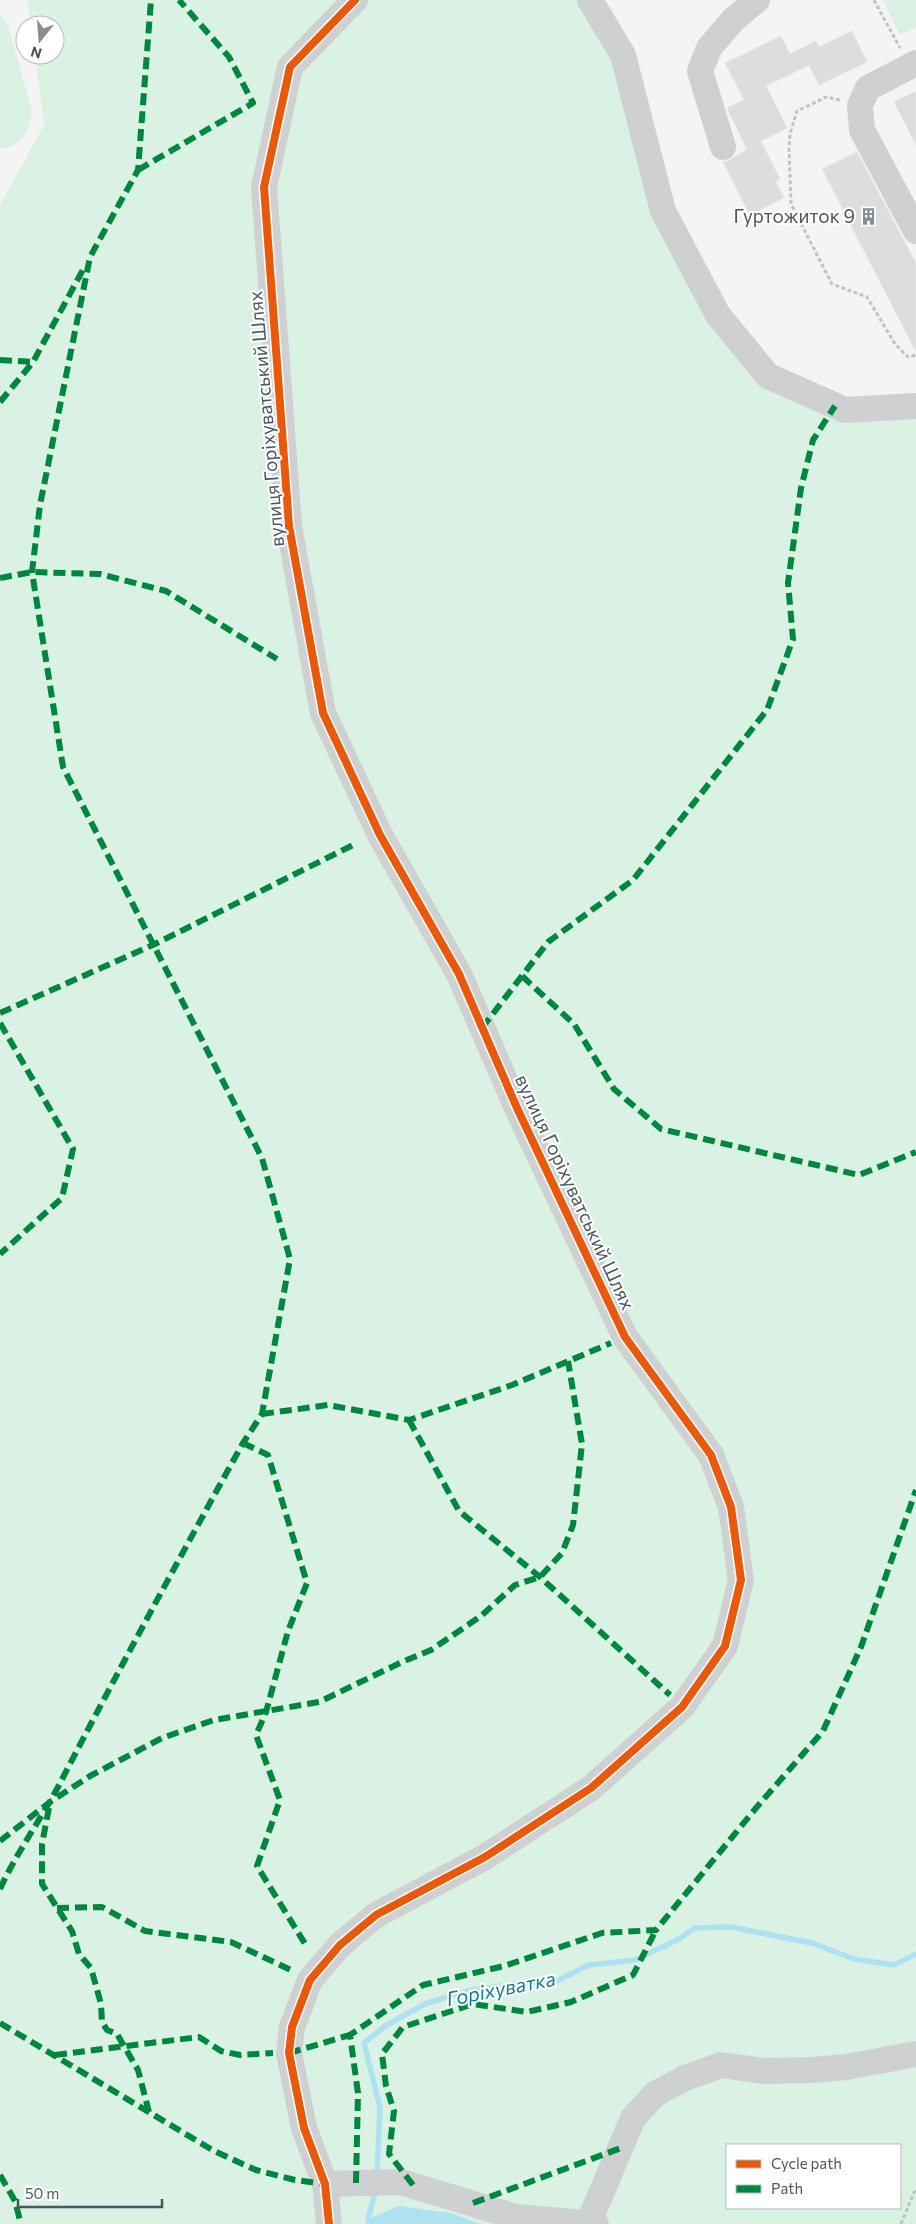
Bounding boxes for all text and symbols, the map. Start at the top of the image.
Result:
north arrow [15,15,65,65]
text: N [29,43,44,63]
place label: Гуртожиток 9 [734,204,855,227]
building icon: Гуртожиток 9 [859,206,879,226]
street label: вулиця Горіхуватський Шлях [243,290,288,548]
street label: вулиця Горіхуватський Шлях [511,1071,640,1313]
water label: Горіхуватка [444,1966,558,2010]
legend [726,2144,901,2209]
text: Cycle path [771,2154,842,2172]
scale bar [18,2176,161,2208]
text: Path [771,2179,803,2197]
text: 50 m [25,2184,59,2202]

